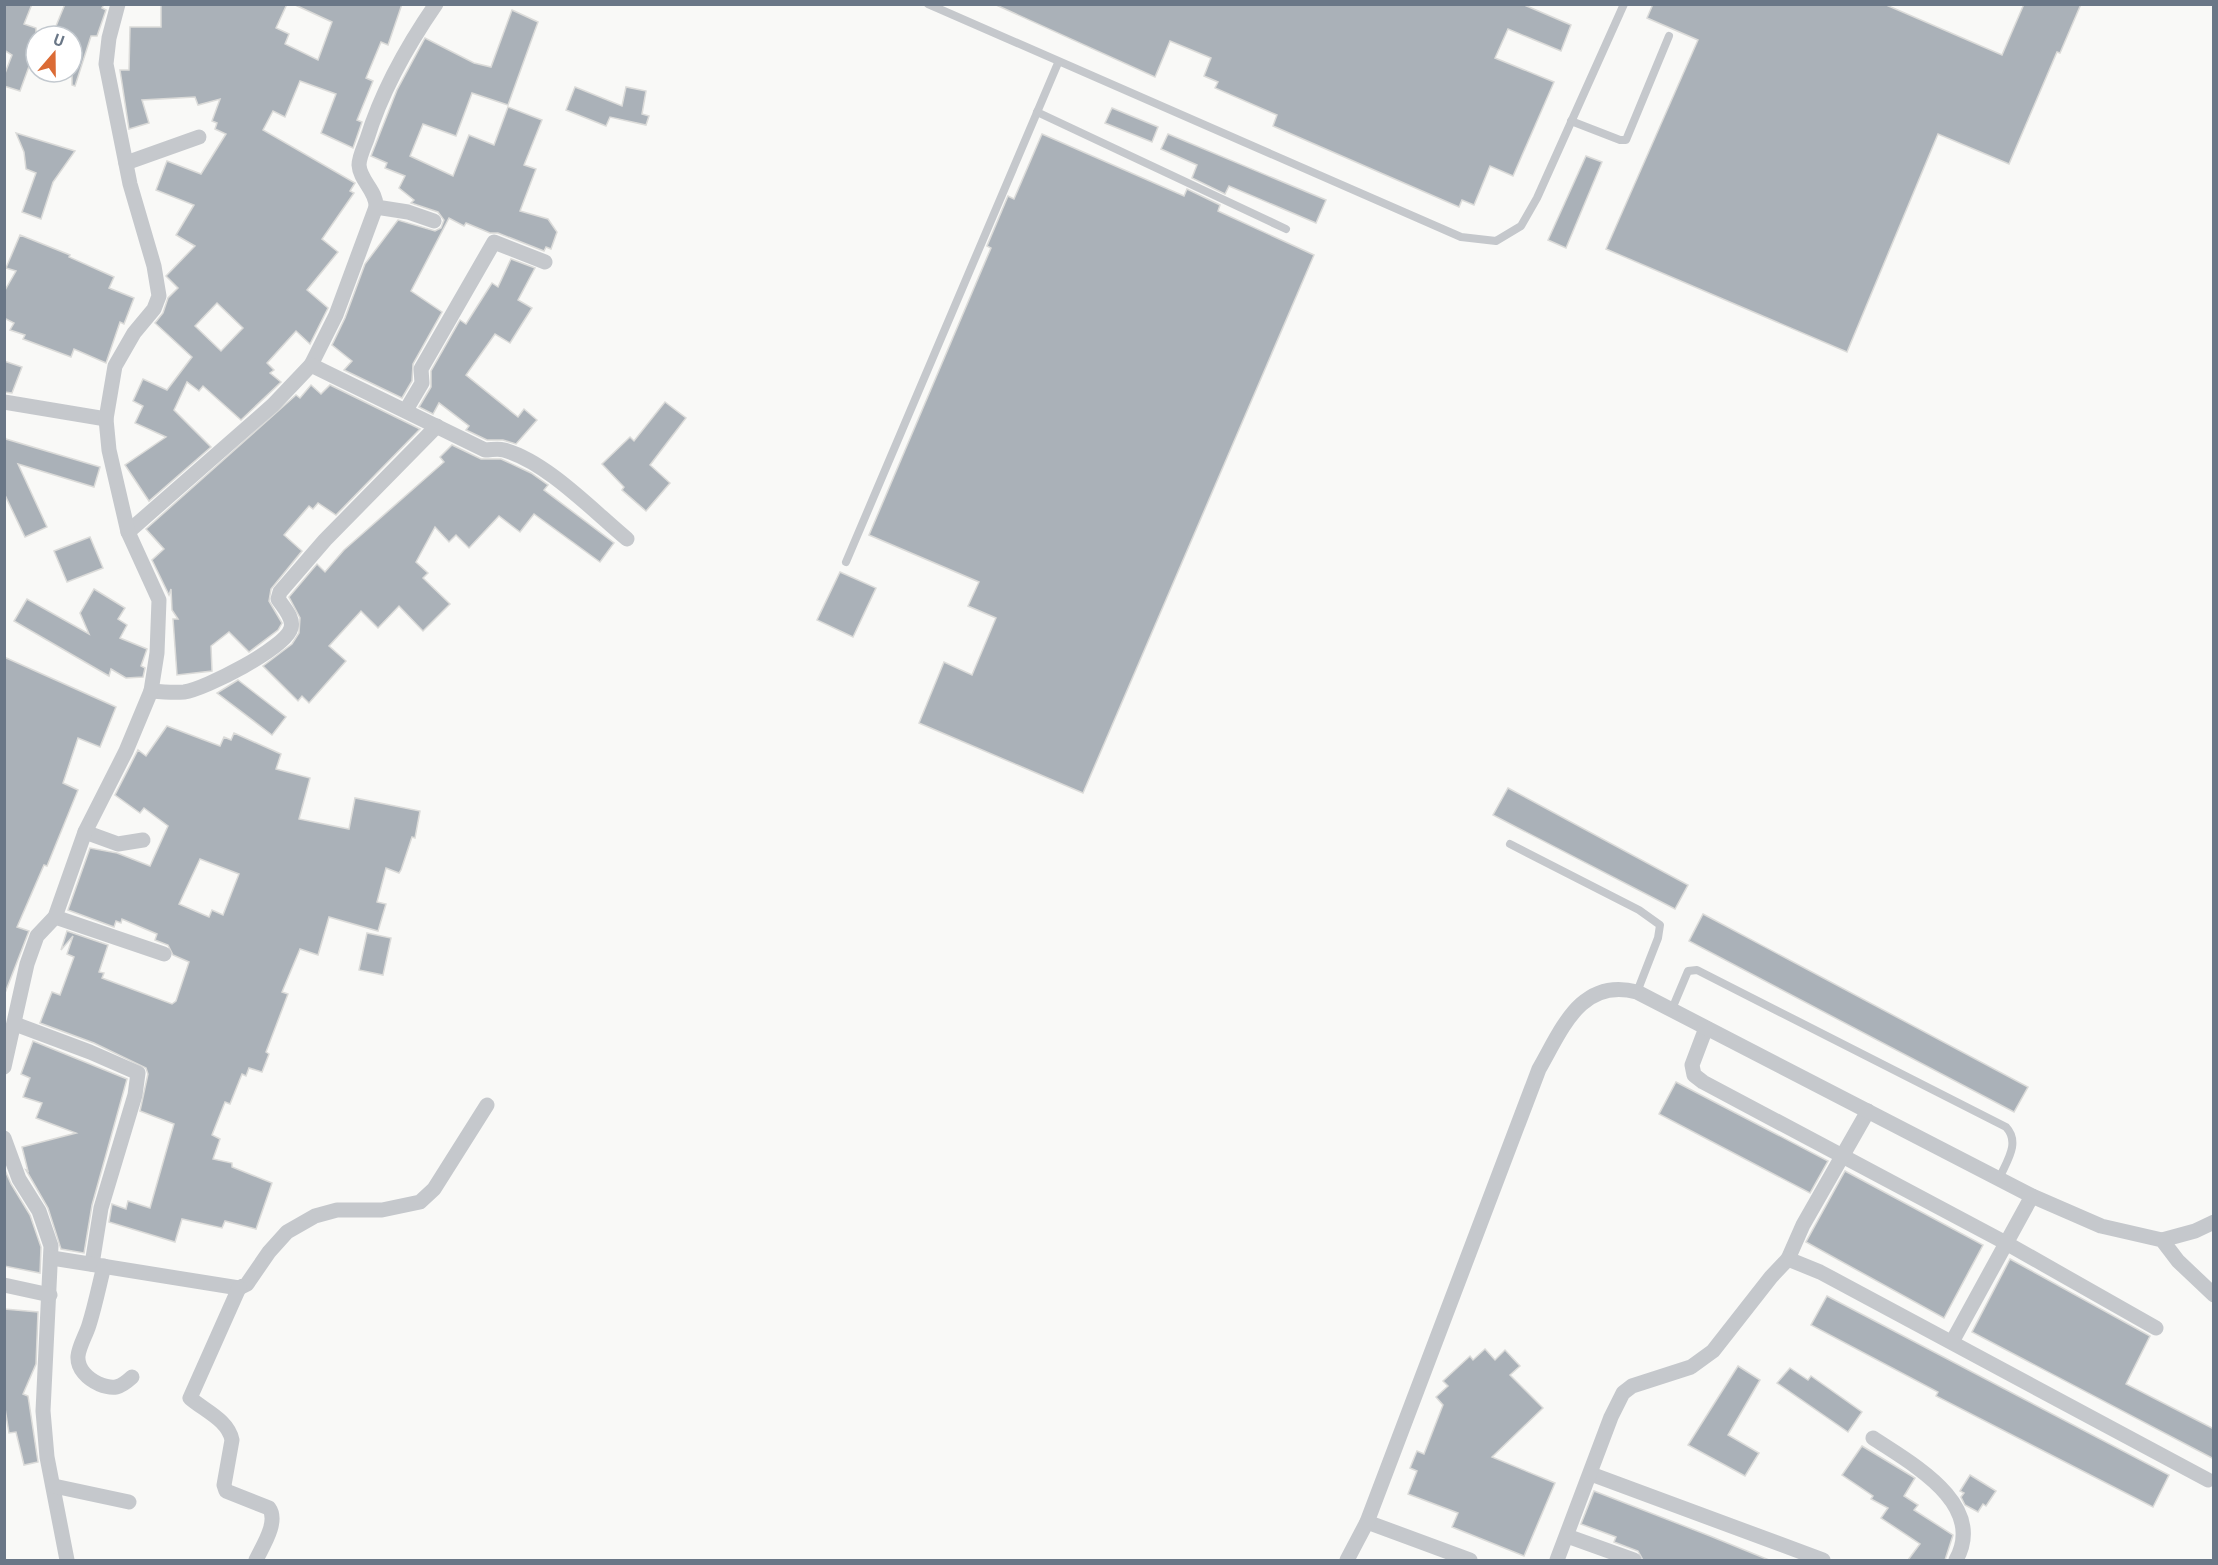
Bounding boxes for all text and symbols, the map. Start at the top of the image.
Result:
north arrow [24,24,84,84]
text: U [51,29,67,50]

